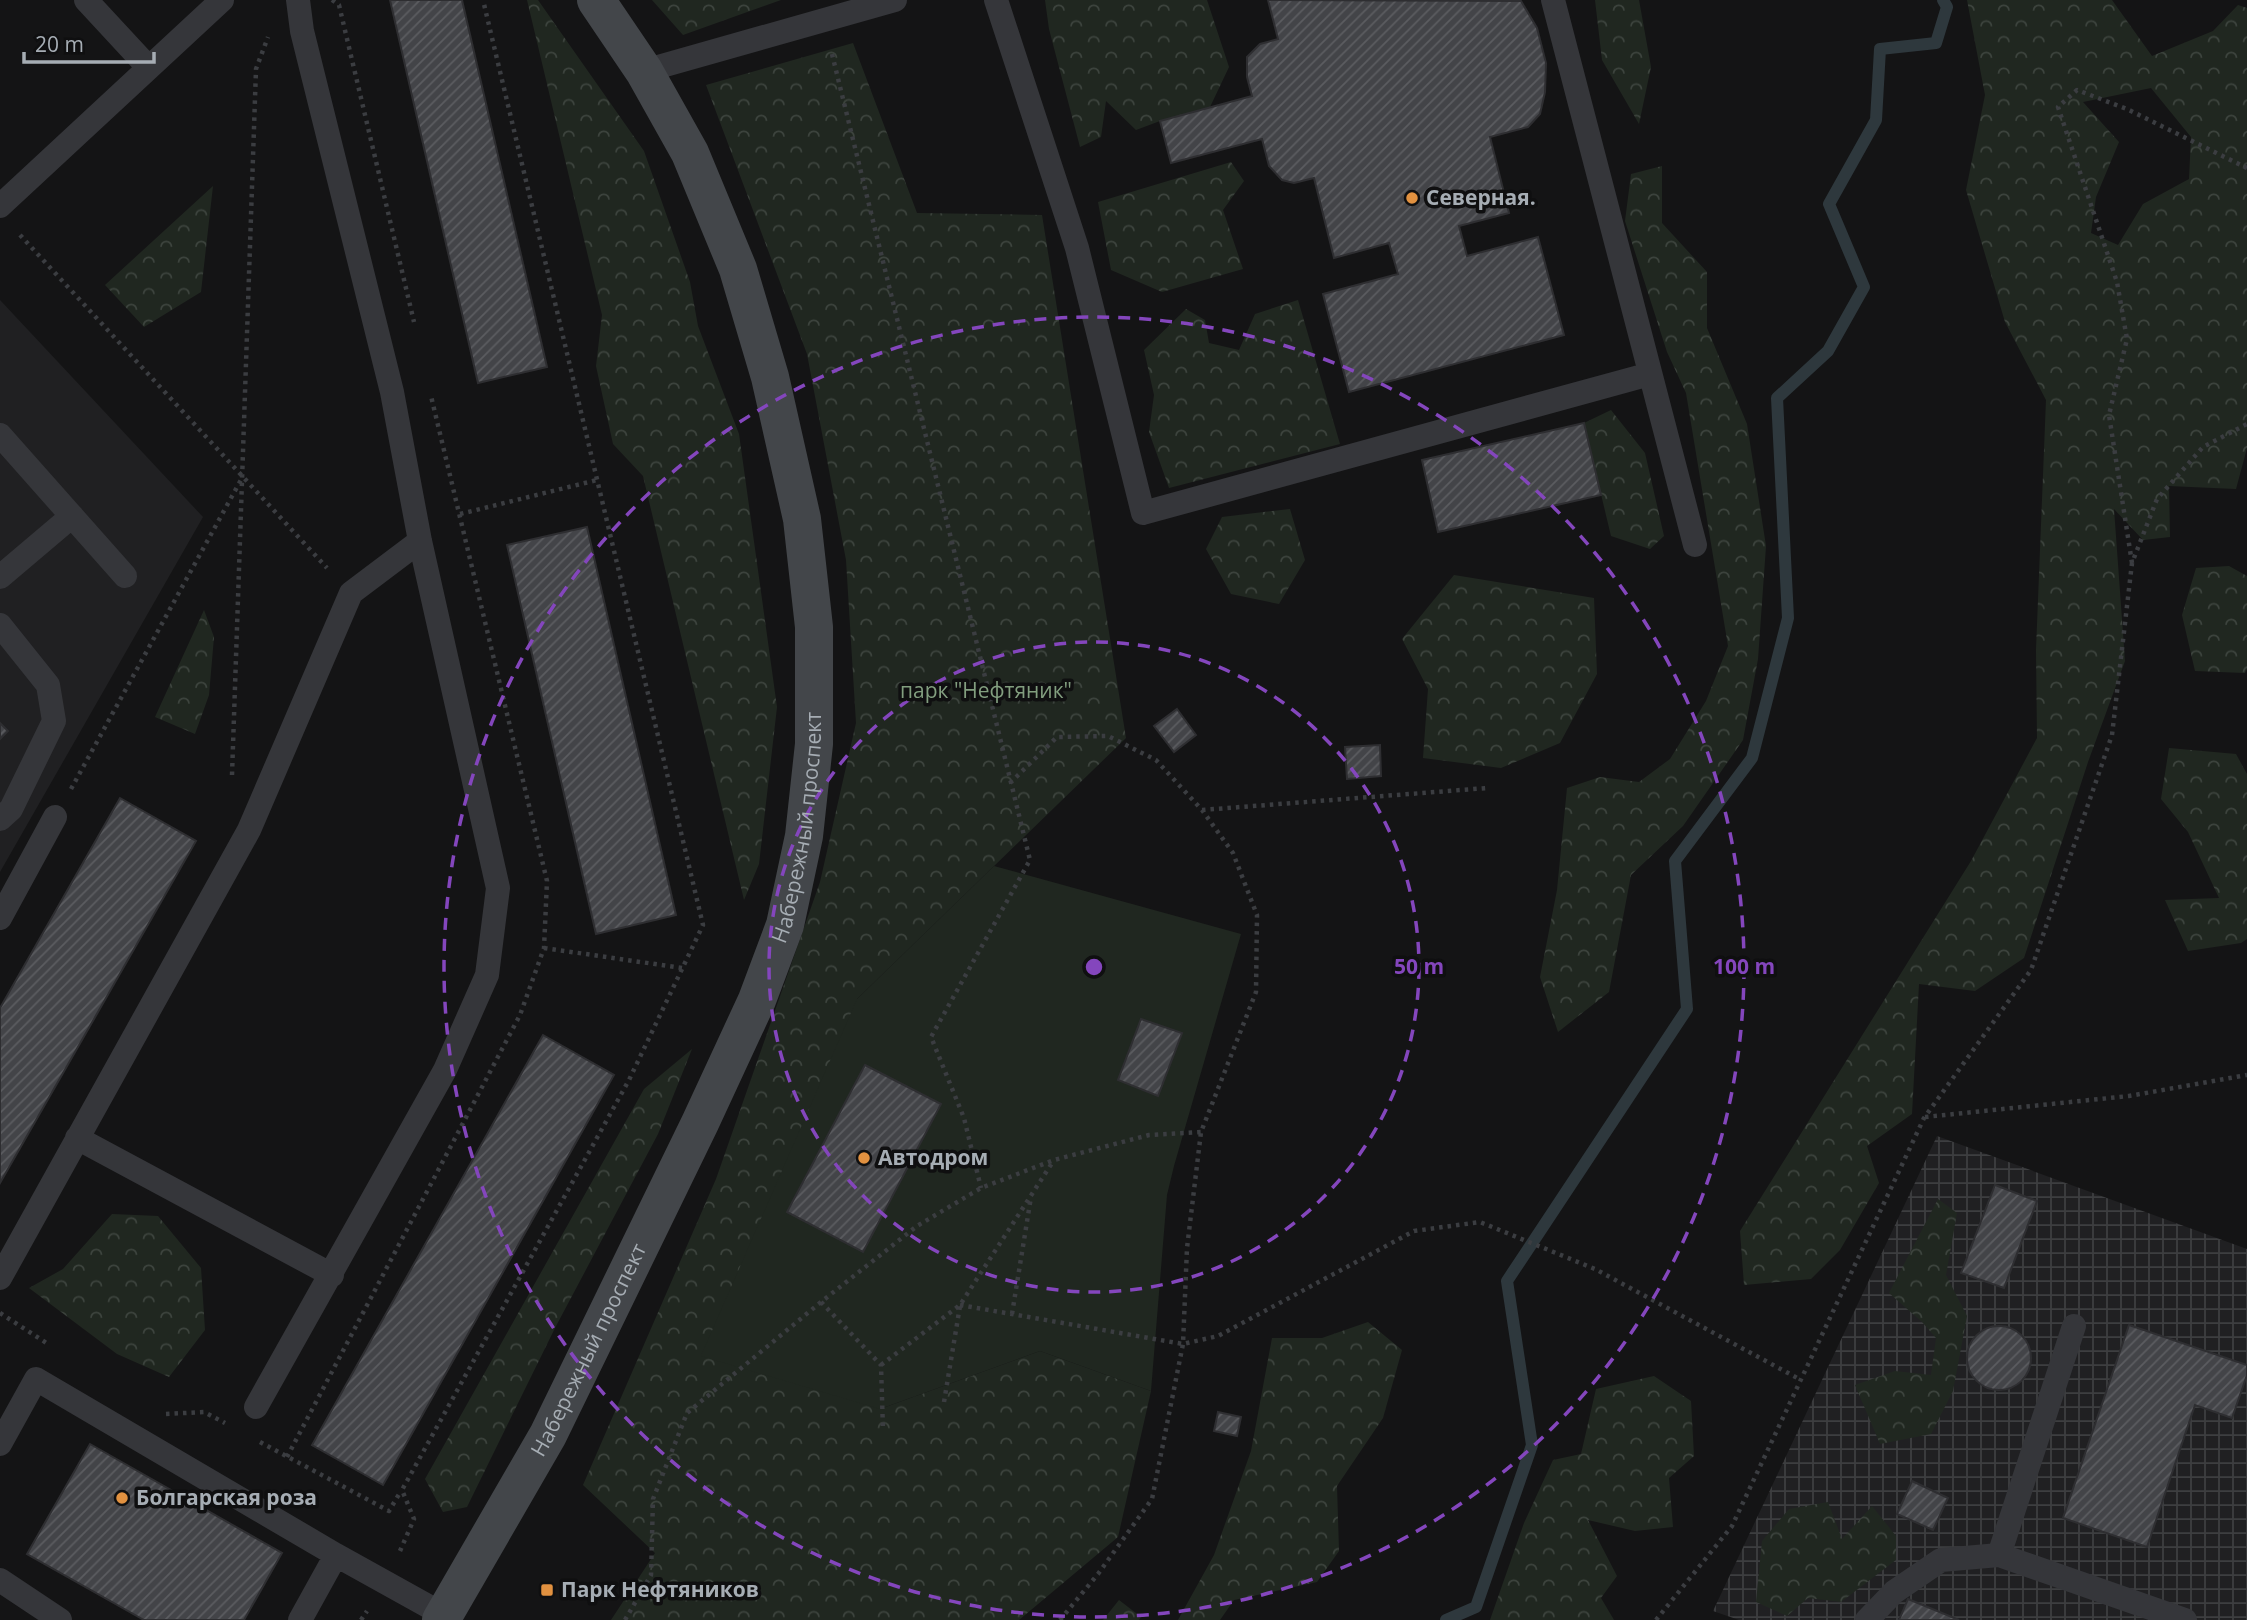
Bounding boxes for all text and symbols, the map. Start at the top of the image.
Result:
scale bar [24,21,154,65]
text: 20 m [35,30,84,58]
place label: Северная. [1426,183,1536,211]
marker: Северная. [1404,190,1420,206]
park label: парк "Нефтяник" [900,676,1072,704]
street label: Набережный проспект [765,712,827,947]
text: 50 m [1394,952,1444,980]
text: 100 m [1713,952,1775,980]
centre of rings [1082,955,1106,979]
place label: Автодром [878,1143,988,1171]
marker: Автодром [856,1150,872,1166]
street label: Набережный проспект [524,1238,652,1461]
place label: Болгарская роза [136,1483,317,1511]
marker: Болгарская роза [114,1490,130,1506]
place label: Парк Нефтяников [561,1575,759,1603]
marker: Парк Нефтяников [539,1582,555,1598]

